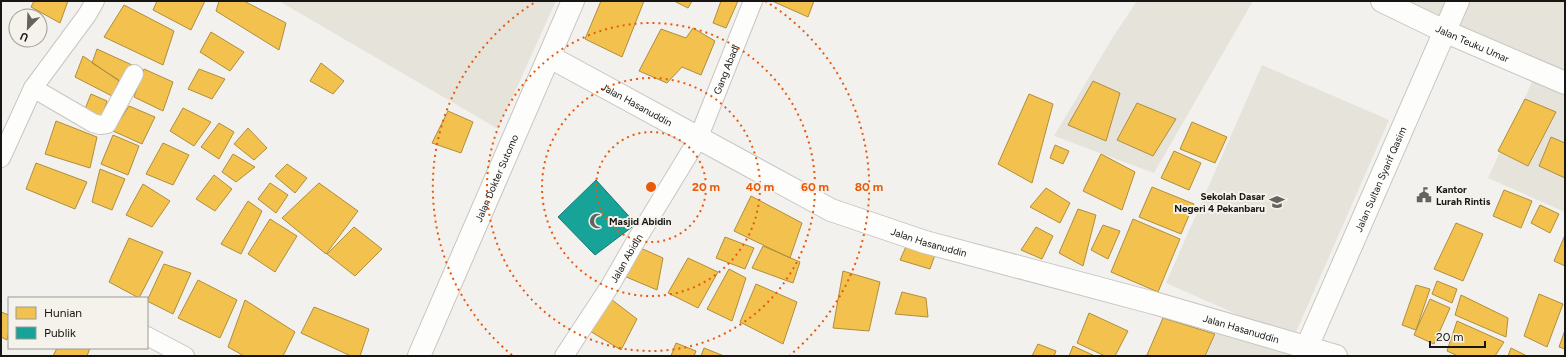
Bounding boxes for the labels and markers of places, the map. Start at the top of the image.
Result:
centre of rings [644,180,658,194]
place label: Kantor Lurah Rintis [1436,183,1491,208]
public building icon: Kantor Lurah Rintis [1415,186,1433,204]
place label: Sekolah Dasar Negeri 4 Pekanbaru [1174,190,1265,215]
school or university icon: Sekolah Dasar Negeri 4 Pekanbaru [1268,193,1286,211]
mosque icon: Masjid Abidin [588,212,606,230]
place label: Masjid Abidin [609,215,672,228]

